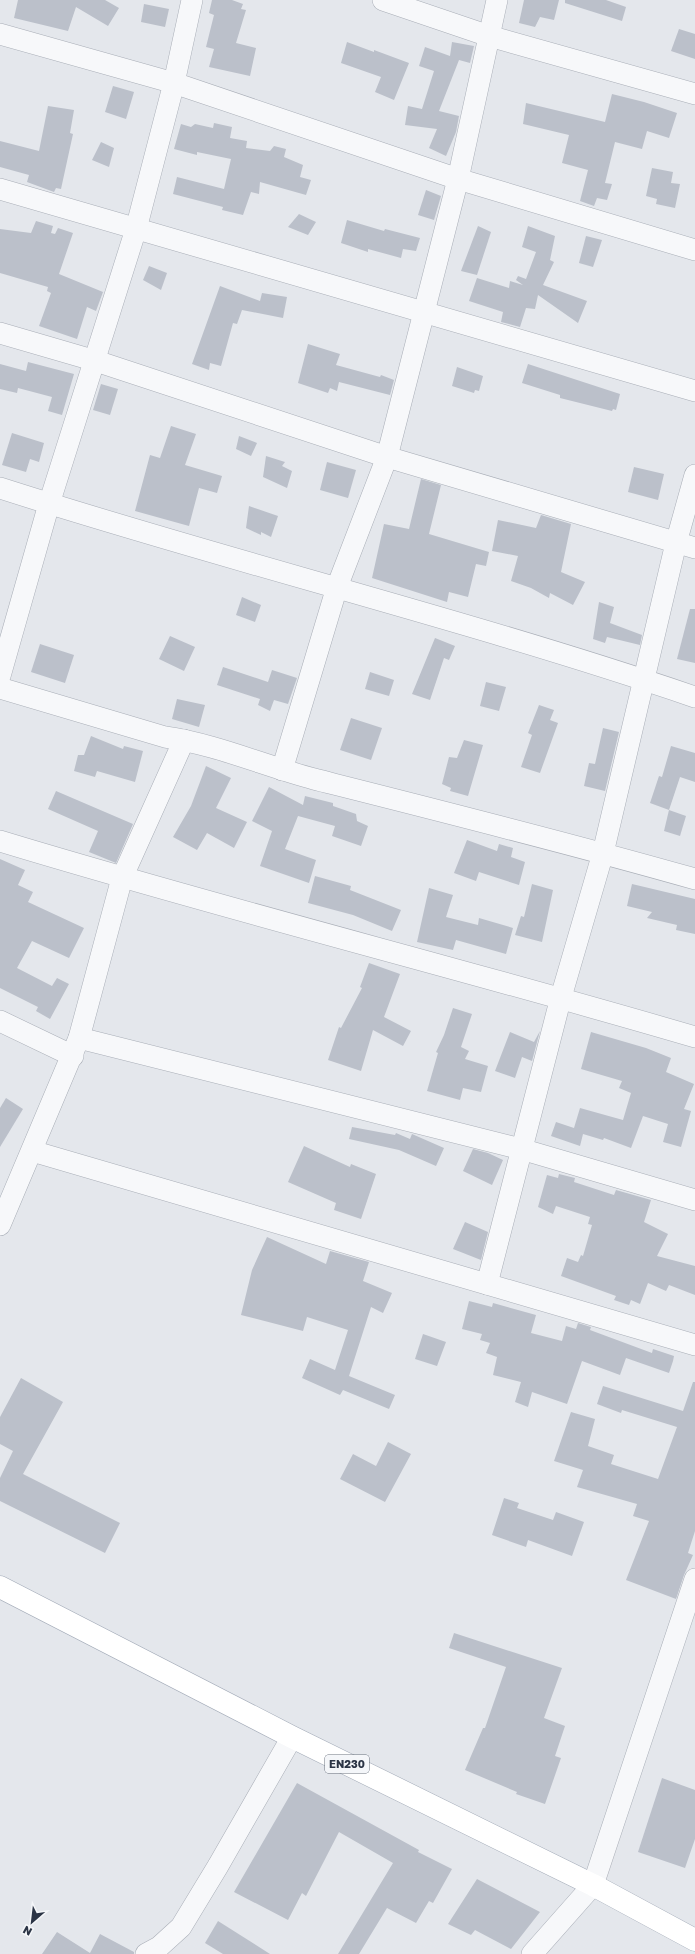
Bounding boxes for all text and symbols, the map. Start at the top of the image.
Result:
road number: EN230 [325,1755,369,1773]
north arrow [12,1902,52,1942]
text: N [20,1924,34,1939]

